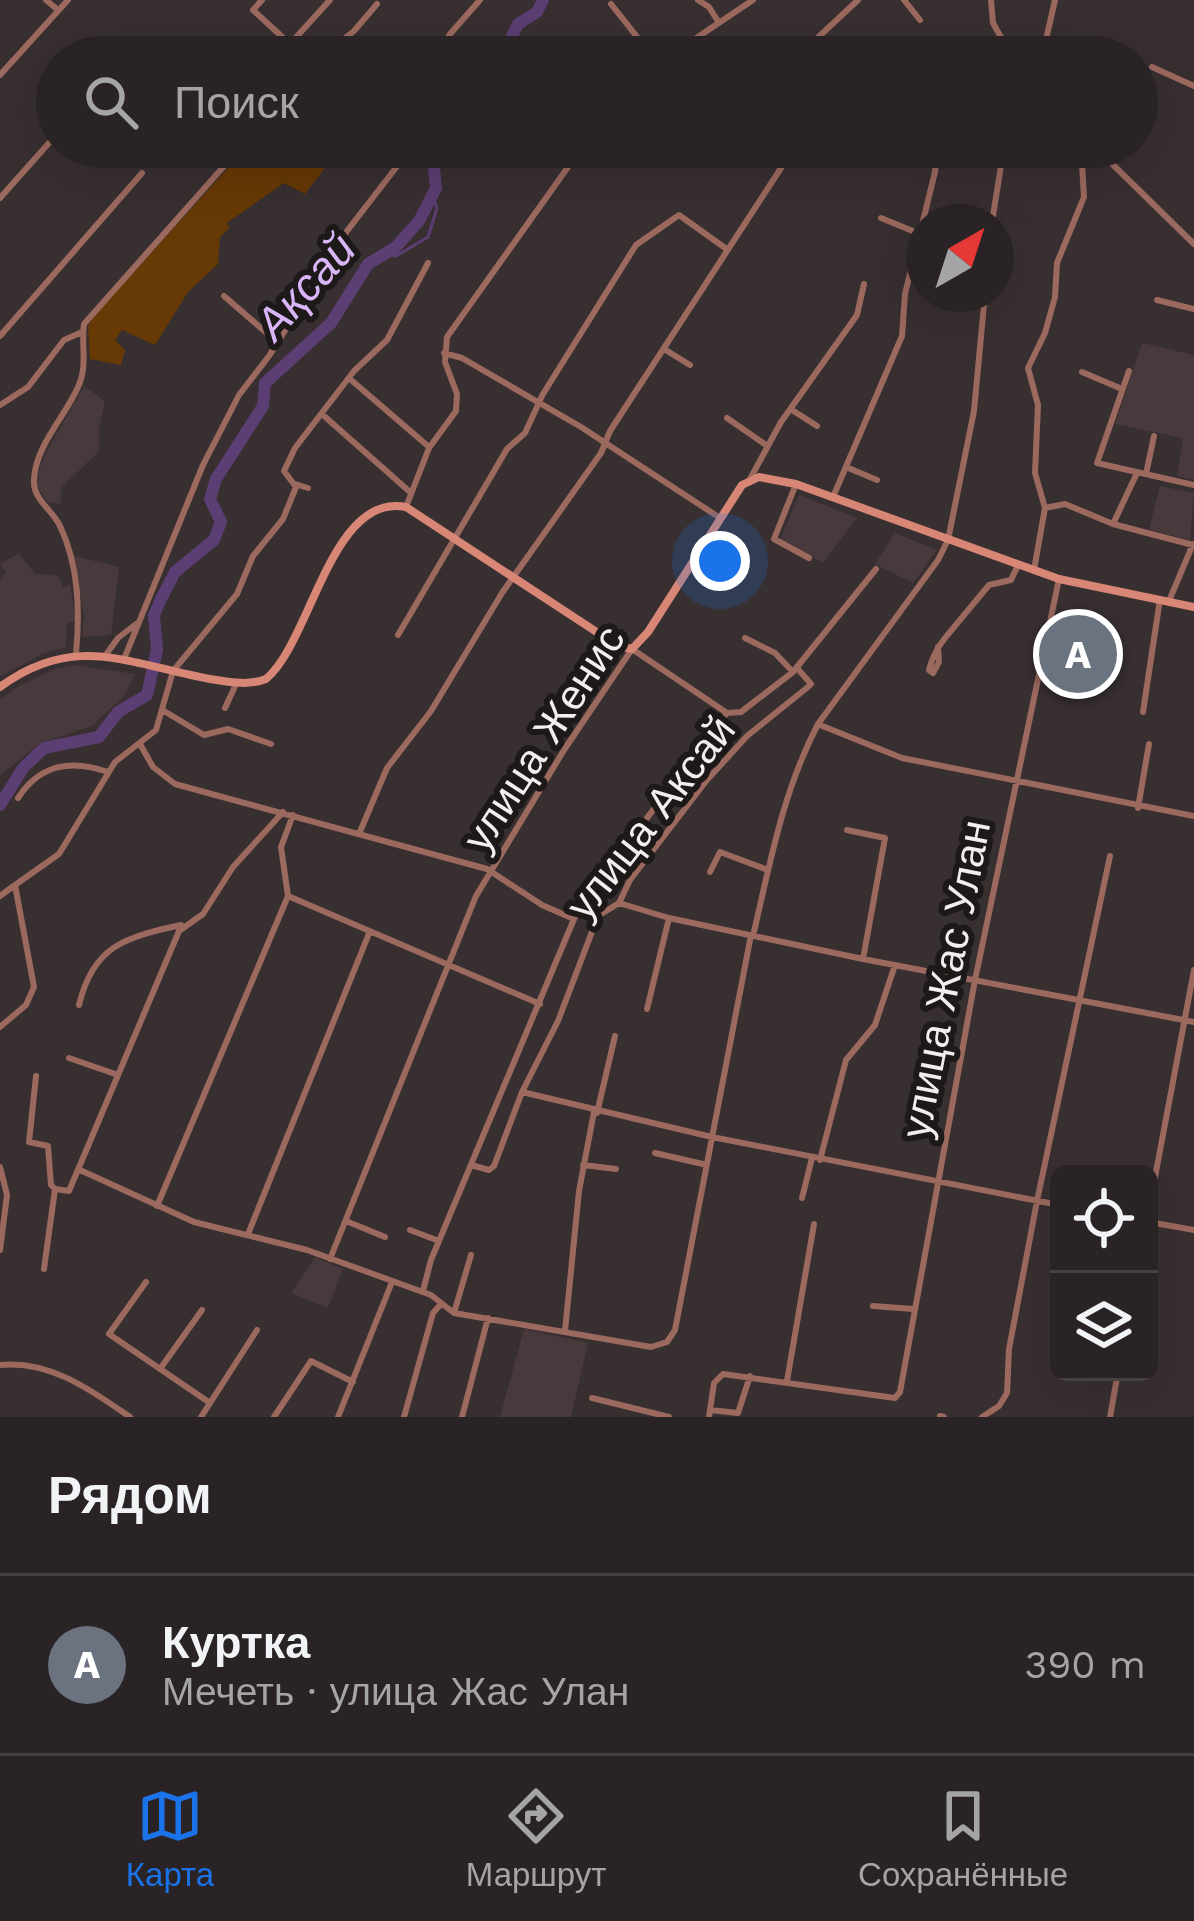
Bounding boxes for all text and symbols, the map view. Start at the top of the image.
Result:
search box [36,36,1158,168]
icon: search [78,69,144,135]
text: Поиск [174,76,299,129]
north arrow [906,204,1014,312]
water label: Ақсай [242,223,366,352]
your location [690,531,750,591]
pin: A [1039,609,1117,699]
street label: улица Женис [452,616,635,860]
street label: улица Аксай [556,706,745,929]
street label: улица Жас Улан [891,816,1000,1142]
map controls [1050,1165,1158,1381]
button: locate [1050,1165,1158,1273]
button: layers [1050,1273,1158,1381]
text: Рядом [48,1466,212,1525]
text: Куртка [162,1616,310,1669]
text: A [74,1642,100,1687]
text: 390 m [1024,1642,1146,1687]
text: Мечеть · улица Жас Улан [162,1669,629,1714]
tab: Карта [126,1783,214,1894]
tab: Маршрут [466,1783,606,1894]
tab: Сохранённые [858,1783,1068,1894]

